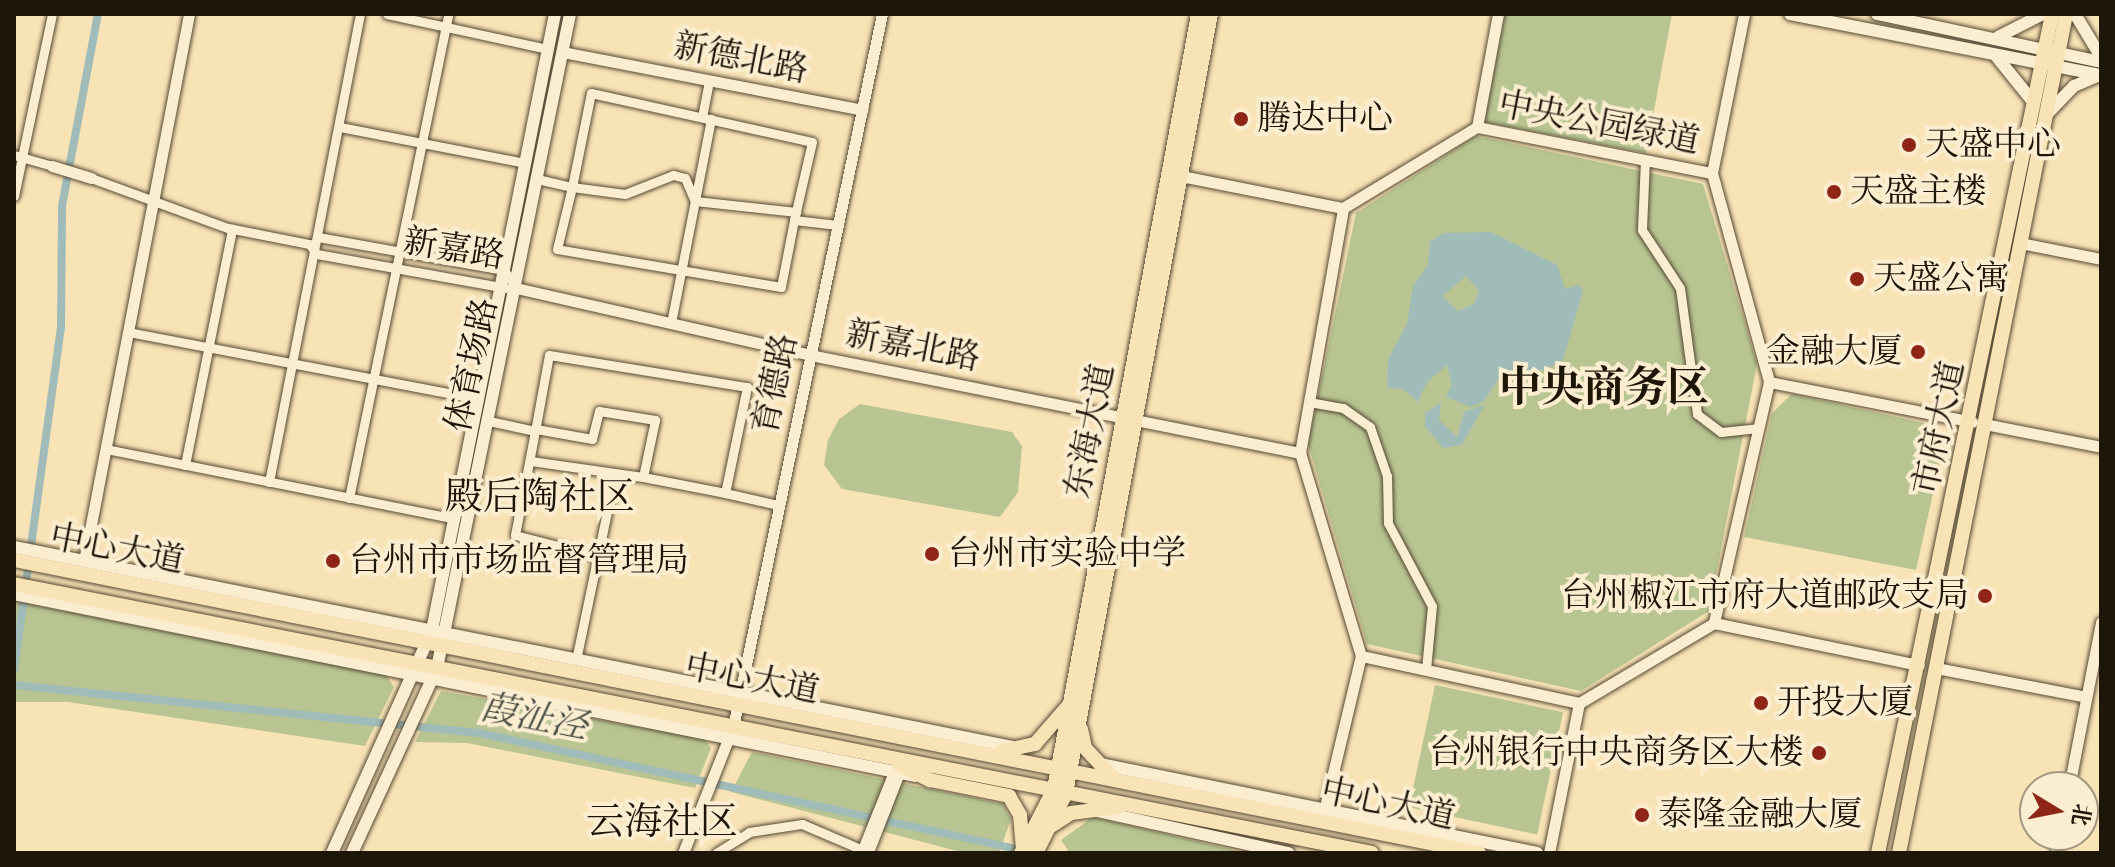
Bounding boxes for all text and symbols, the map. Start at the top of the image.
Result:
street label: 新德北路 [670,25,812,91]
street label: 中央公园绿道 [1495,84,1703,162]
place label: 腾达中心 [1257,99,1393,139]
marker: 腾达中心 [1232,110,1250,128]
place label: 天盛中心 [1925,125,2061,165]
marker: 天盛中心 [1900,136,1918,154]
place label: 天盛主楼 [1850,172,1986,212]
marker: 天盛主楼 [1825,183,1843,201]
street label: 新嘉路 [400,221,508,277]
place label: 天盛公寓 [1873,259,2009,299]
marker: 天盛公寓 [1848,270,1866,288]
street label: 体育场路 [438,294,506,436]
street label: 新嘉北路 [842,313,984,379]
street label: 育德路 [744,330,806,438]
place label: 金融大厦 [1766,332,1902,372]
marker: 金融大厦 [1909,343,1927,361]
street label: 市府大道 [1905,357,1973,499]
street label: 东海大道 [1057,360,1123,502]
district label: 中央商务区 [1499,363,1709,413]
district label: 殿后陶社区 [445,475,635,521]
street label: 中心大道 [46,516,188,582]
place label: 台州市实验中学 [948,534,1186,574]
place label: 台州市市场监督管理局 [349,541,689,581]
marker: 台州市实验中学 [923,545,941,563]
marker: 台州市市场监督管理局 [324,552,342,570]
place label: 台州椒江市府大道邮政支局 [1561,576,1969,616]
marker: 台州椒江市府大道邮政支局 [1976,587,1994,605]
street label: 中心大道 [681,646,823,712]
place label: 开投大厦 [1777,683,1913,723]
water label: 葭沚泾 [477,685,591,749]
marker: 开投大厦 [1752,694,1770,712]
place label: 台州银行中央商务区大楼 [1429,733,1803,773]
marker: 台州银行中央商务区大楼 [1810,744,1828,762]
street label: 中心大道 [1317,770,1459,838]
north arrow [2019,771,2099,851]
place label: 泰隆金融大厦 [1658,795,1862,835]
district label: 云海社区 [586,800,738,846]
text: 北 [2064,801,2097,828]
marker: 泰隆金融大厦 [1633,806,1651,824]

